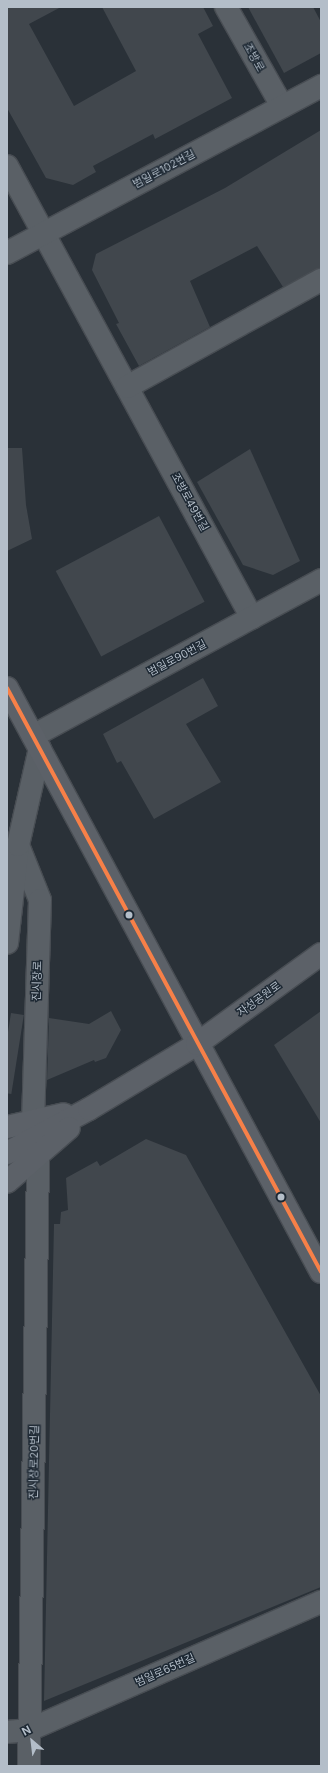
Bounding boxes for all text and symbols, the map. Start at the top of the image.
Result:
street label: 조방로 [241,41,267,73]
street label: 범일로102번길 [131,147,197,191]
street label: 조방로49번길 [169,471,211,533]
street label: 범일로90번길 [145,637,209,679]
unlabelled marker [124,910,134,920]
street label: 진시장로 [30,961,44,1001]
street label: 자성공원로 [235,979,283,1019]
unlabelled marker [276,1192,286,1202]
street label: 진시장로20번길 [27,1425,41,1499]
street label: 범일로65번길 [133,1651,197,1689]
north arrow [12,1721,52,1761]
text: N [19,1722,33,1739]

